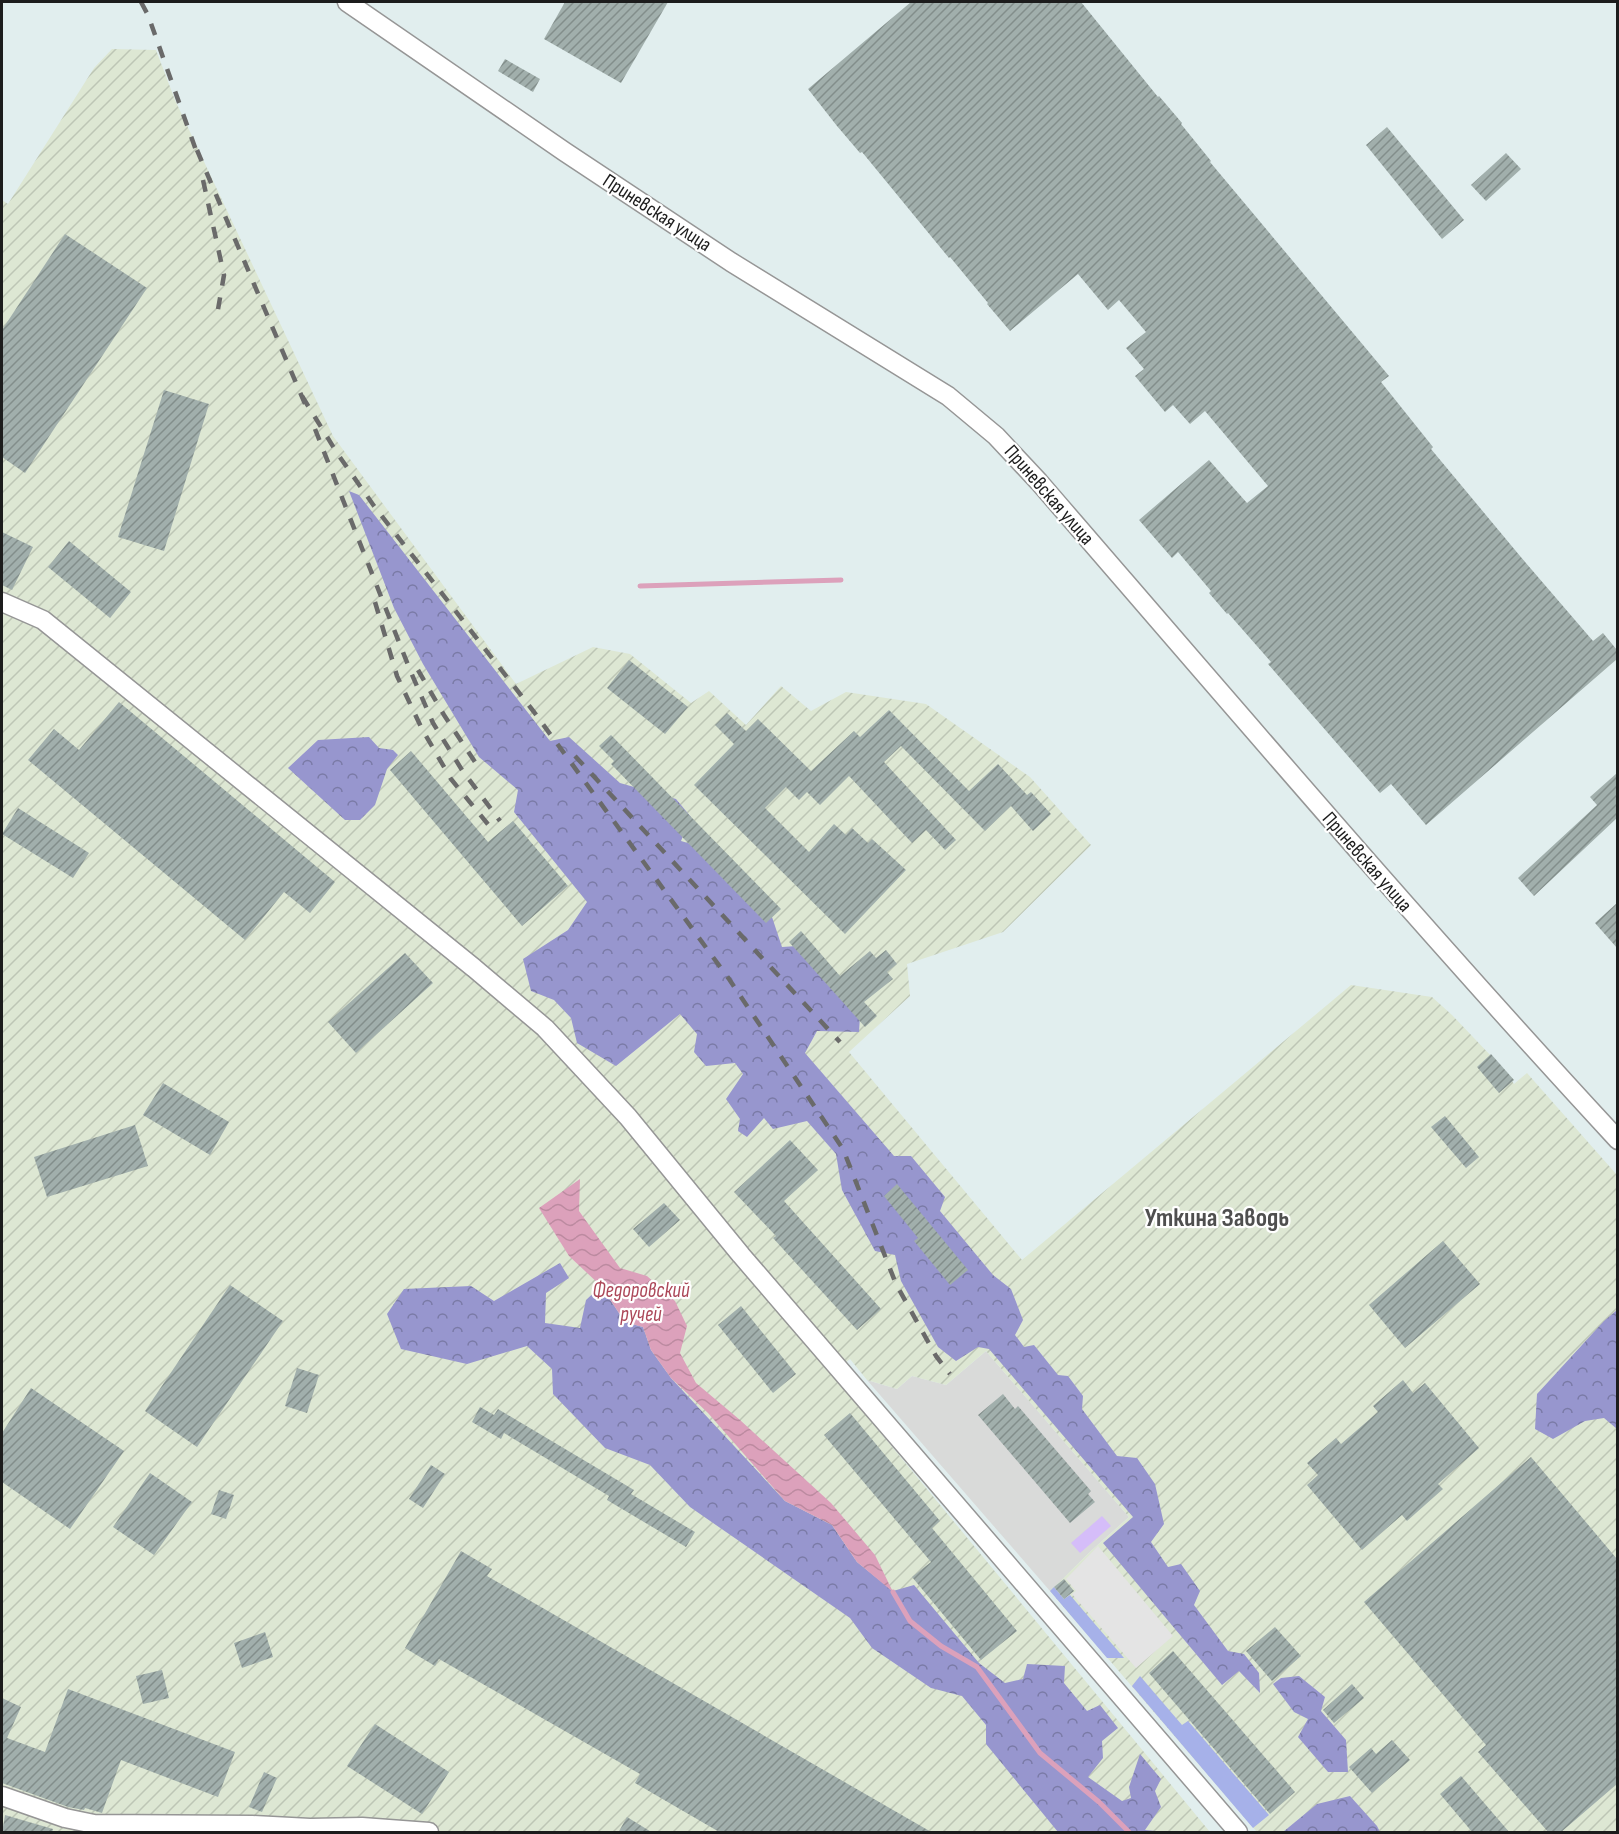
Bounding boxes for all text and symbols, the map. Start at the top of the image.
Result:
street label: Приневская улица [598,169,716,257]
street label: Приневская улица [999,440,1099,550]
street label: Приневская улица [1317,807,1417,917]
district label: Уткина Заводь [1145,1203,1289,1234]
water label: Федоровский ручей [592,1278,690,1327]

